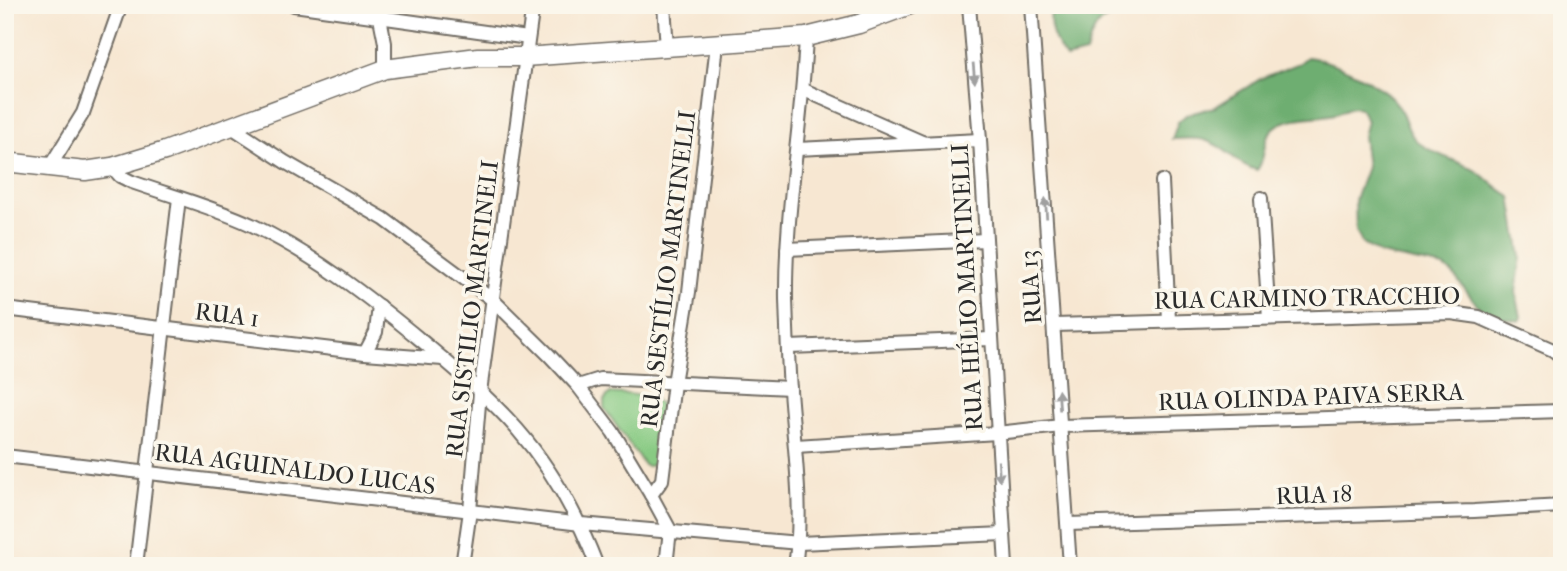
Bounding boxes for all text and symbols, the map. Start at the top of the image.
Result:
one-way arrow [969,62,980,84]
street label: RUA SESTÍLIO MARTINELLI [634,109,701,429]
street label: RUA HÉLIO MARTINELLI [944,142,989,432]
street label: RUA SISTILIO MARTINELI [440,159,504,459]
one-way arrow [1040,197,1051,219]
street label: RUA 13 [1014,249,1048,325]
street label: RUA CARMINO TRACCHIO [1154,281,1460,315]
street label: RUA 1 [193,297,261,333]
street label: RUA OLINDA PAIVA SERRA [1158,378,1465,416]
one-way arrow [1054,389,1065,411]
street label: RUA AGUINALDO LUCAS [153,438,437,500]
one-way arrow [994,461,1005,483]
street label: RUA 18 [1275,480,1353,510]

